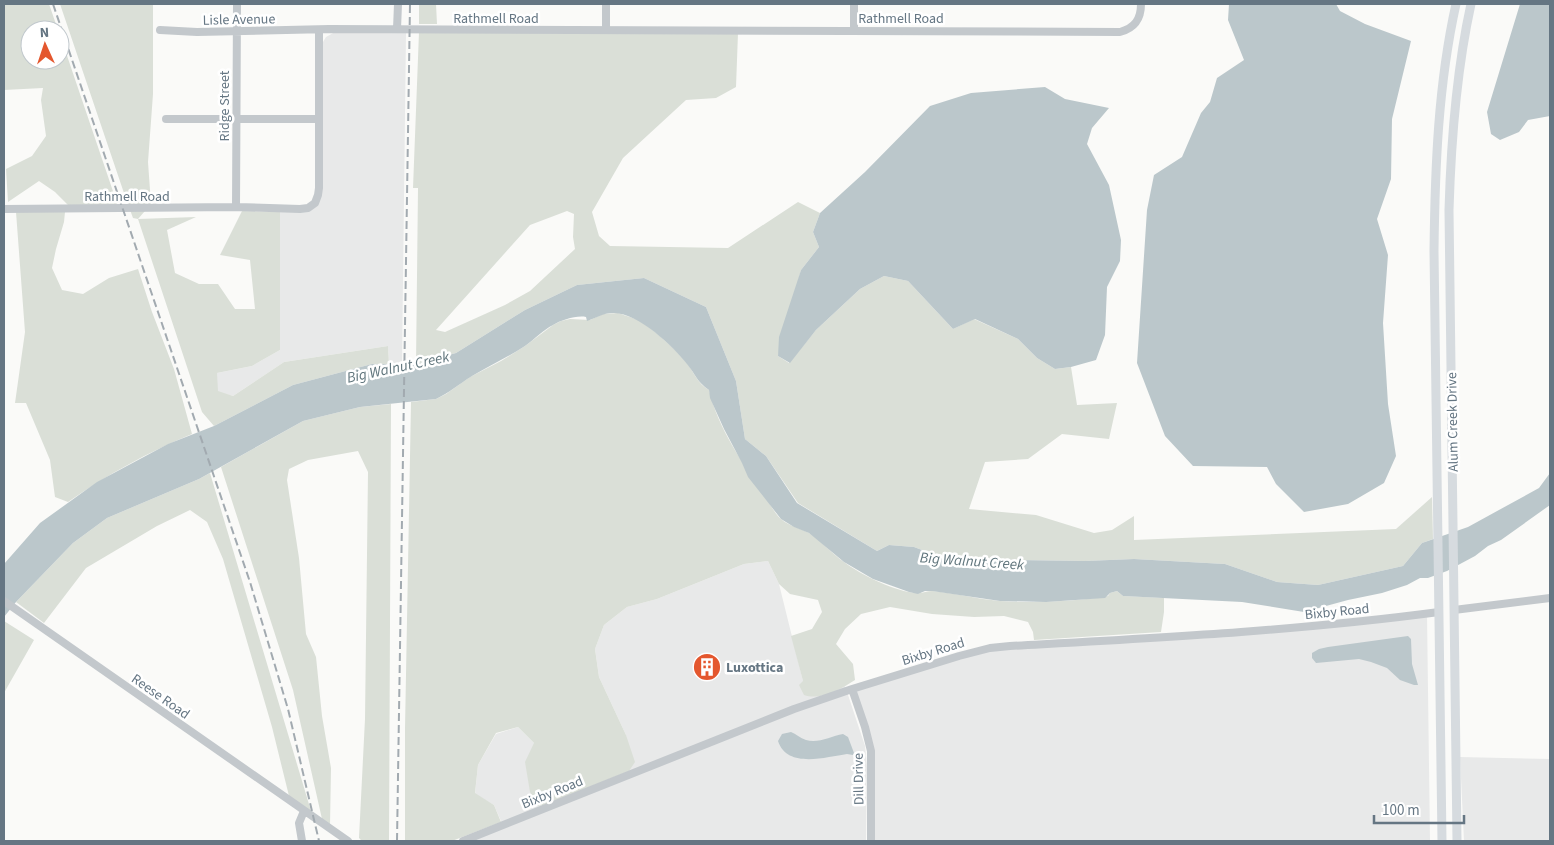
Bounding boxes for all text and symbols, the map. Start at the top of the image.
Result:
street label: Lisle Avenue [203,9,276,31]
street label: Rathmell Road [453,9,539,29]
street label: Rathmell Road [858,9,944,29]
north arrow [20,20,70,70]
text: N [39,23,50,43]
street label: Ridge Street [215,70,235,141]
street label: Rathmell Road [84,187,170,207]
water label: Big Walnut Creek [345,346,452,389]
street label: Alum Creek Drive [1442,372,1464,472]
water label: Big Walnut Creek [919,547,1026,576]
street label: Bixby Road [1304,599,1370,625]
street label: Bixby Road [899,633,967,671]
building icon: Luxottica [692,652,722,682]
place label: Luxottica [726,658,783,678]
street label: Reese Road [127,669,194,724]
street label: Dill Drive [849,753,869,805]
street label: Bixby Road [518,771,586,814]
scale bar [1374,792,1464,824]
text: 100 m [1382,800,1420,821]

